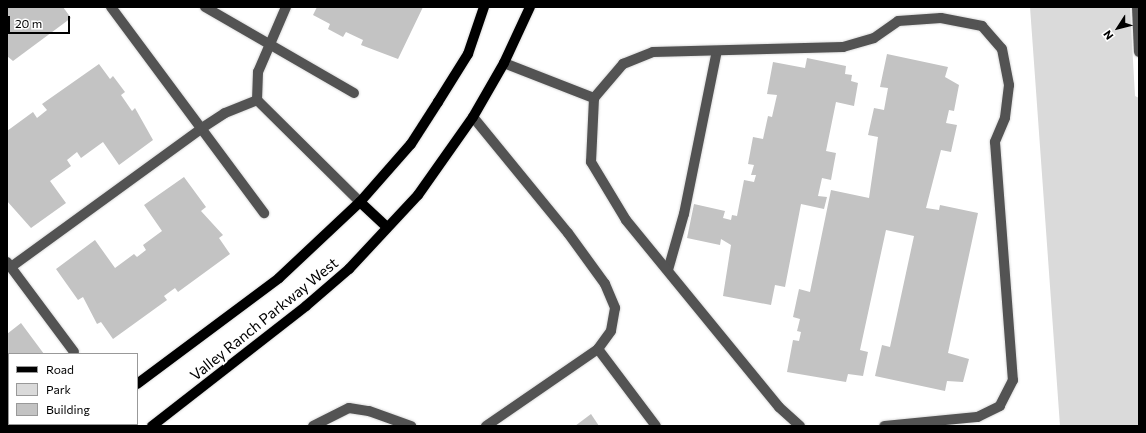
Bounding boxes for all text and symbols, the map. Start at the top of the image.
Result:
scale bar [10,8,72,34]
north arrow [1098,8,1138,48]
text: 20 m [15,16,42,30]
text: N [1100,28,1116,43]
street label: Valley Ranch Parkway West [186,254,342,384]
legend [8,353,138,425]
text: Road [46,362,74,376]
text: Park [46,382,71,396]
text: Building [46,402,90,416]

